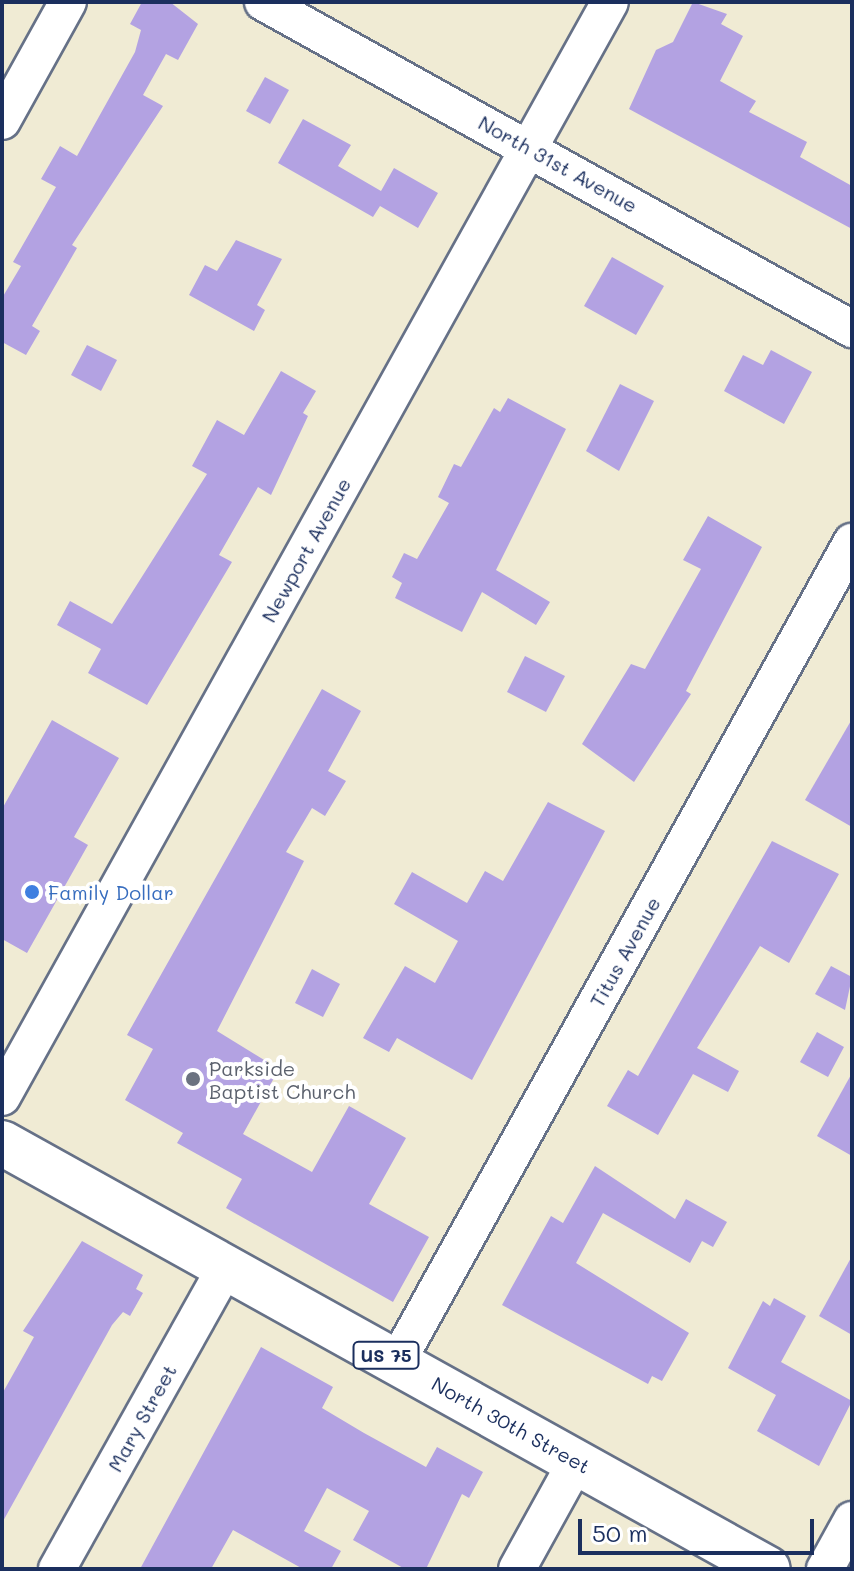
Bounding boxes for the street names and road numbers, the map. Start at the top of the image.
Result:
street label: North 31st Avenue [474,110,642,218]
street label: Newport Avenue [256,474,356,626]
street label: Titus Avenue [585,893,665,1011]
road number: US 75 [352,1341,420,1369]
street label: Mary Street [103,1360,181,1476]
street label: North 30th Street [428,1372,594,1478]

